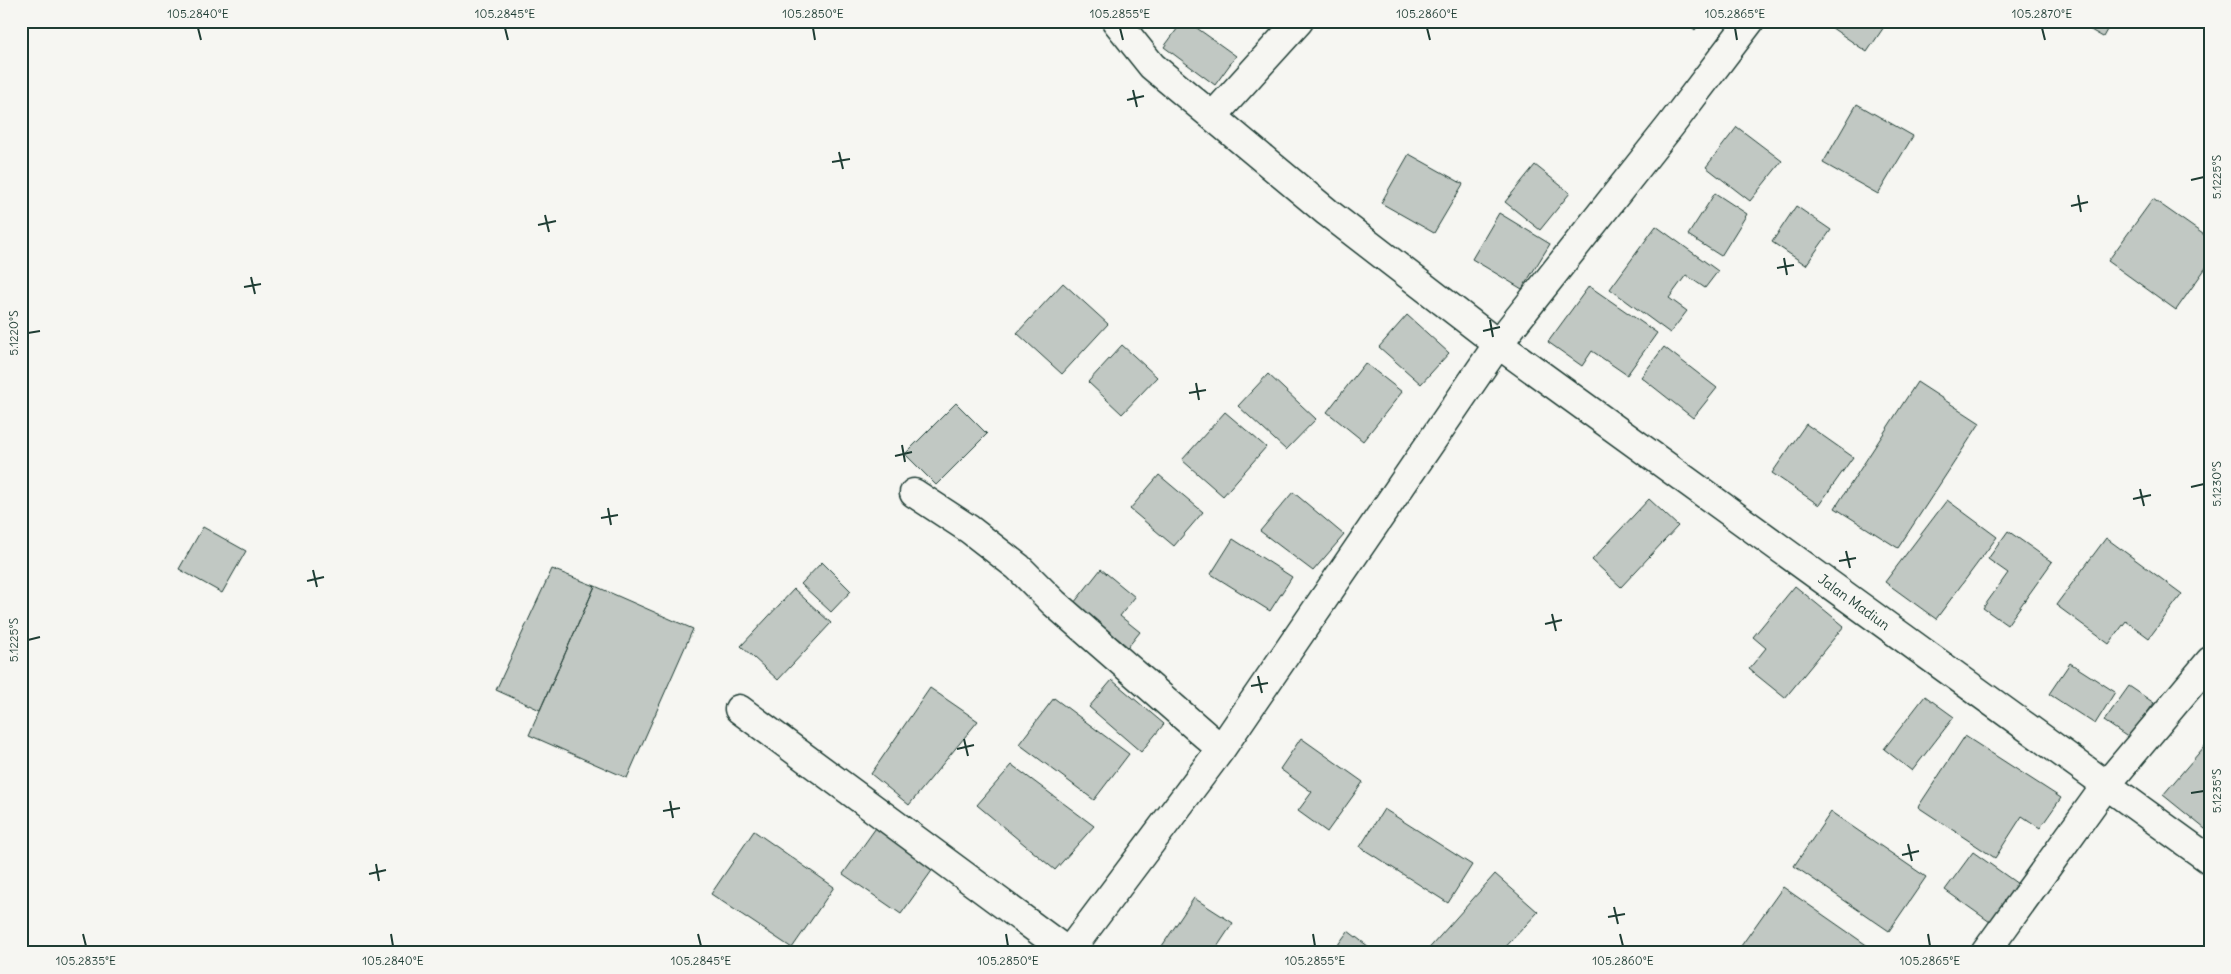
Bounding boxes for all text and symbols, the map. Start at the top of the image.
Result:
text: 105.2840°E [167,6,229,21]
text: 105.2845°E [475,6,535,21]
text: 105.2850°E [782,6,844,21]
text: 105.2855°E [1090,6,1150,21]
text: 105.2860°E [1396,6,1458,21]
text: 105.2865°E [1705,6,1765,21]
text: 105.2870°E [2012,6,2072,21]
text: 5.1225°S [2209,154,2224,199]
text: 5.1220°S [6,310,21,356]
text: 5.1230°S [2209,461,2224,507]
street label: Jalan Madiun [1815,570,1893,634]
text: 5.1225°S [6,617,21,662]
text: 5.1235°S [2209,768,2224,813]
text: 105.2835°E [56,953,116,968]
text: 105.2840°E [362,953,424,968]
text: 105.2845°E [671,953,731,968]
text: 105.2850°E [977,953,1039,968]
text: 105.2855°E [1285,953,1345,968]
text: 105.2860°E [1592,953,1654,968]
text: 105.2865°E [1900,953,1960,968]

